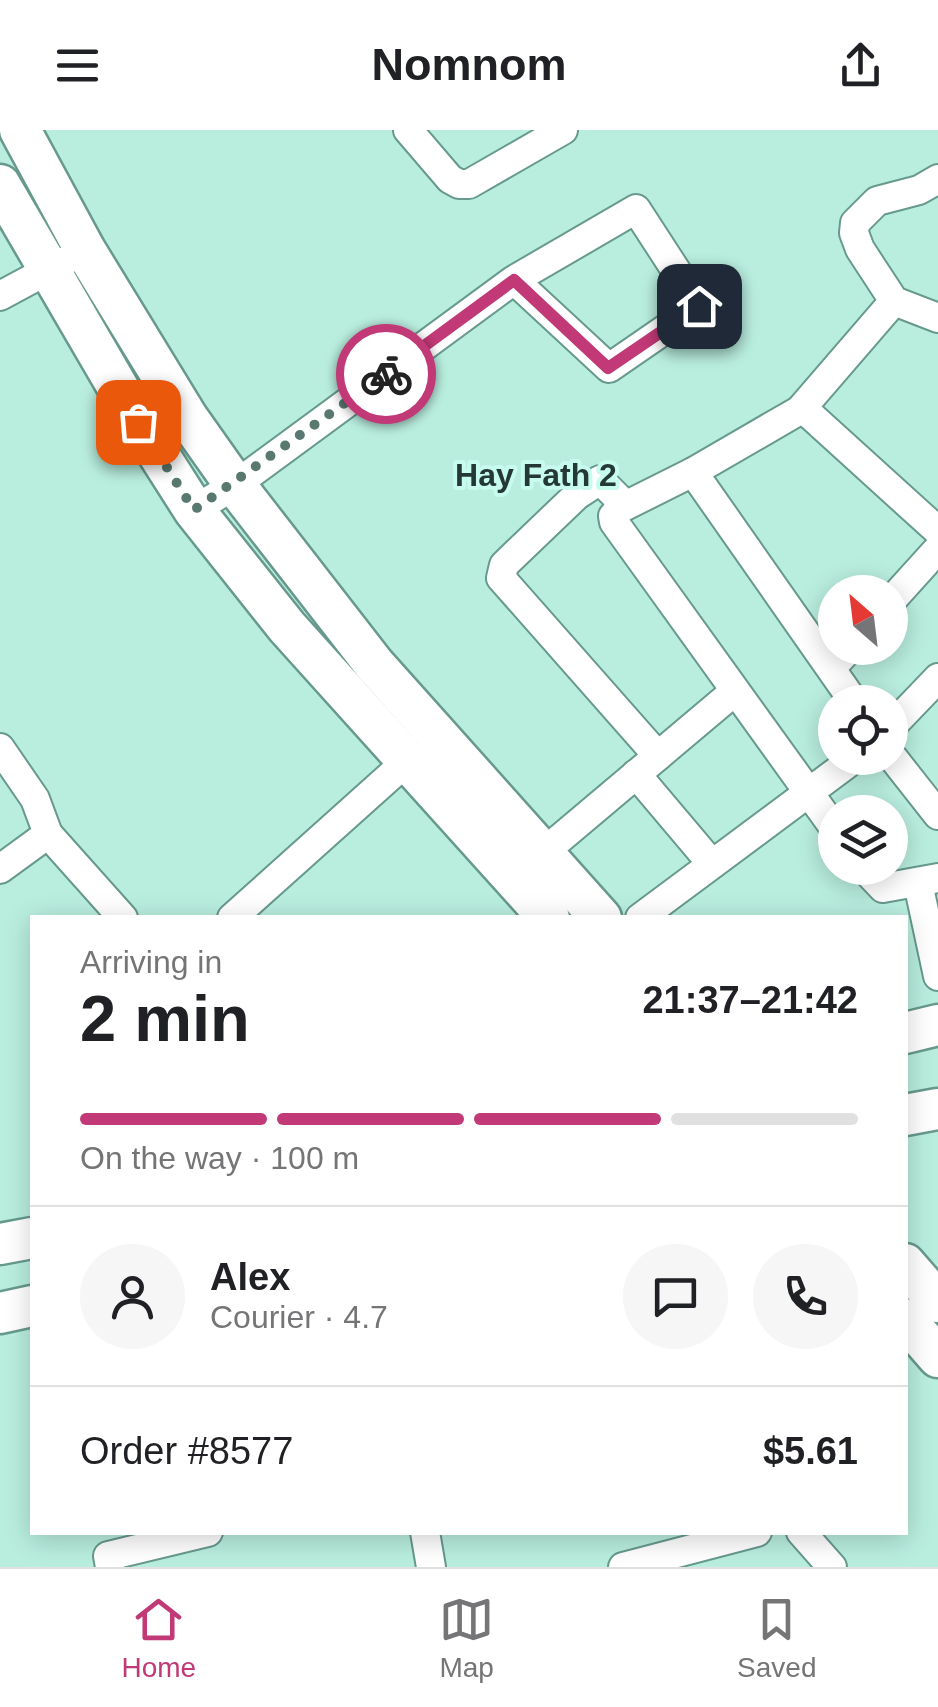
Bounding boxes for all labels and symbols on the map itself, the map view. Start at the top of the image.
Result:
pin [657,264,742,349]
courier [336,324,436,424]
pin [96,380,181,465]
district label: Hay Fath 2 [455,457,617,493]
north arrow [818,575,908,665]

